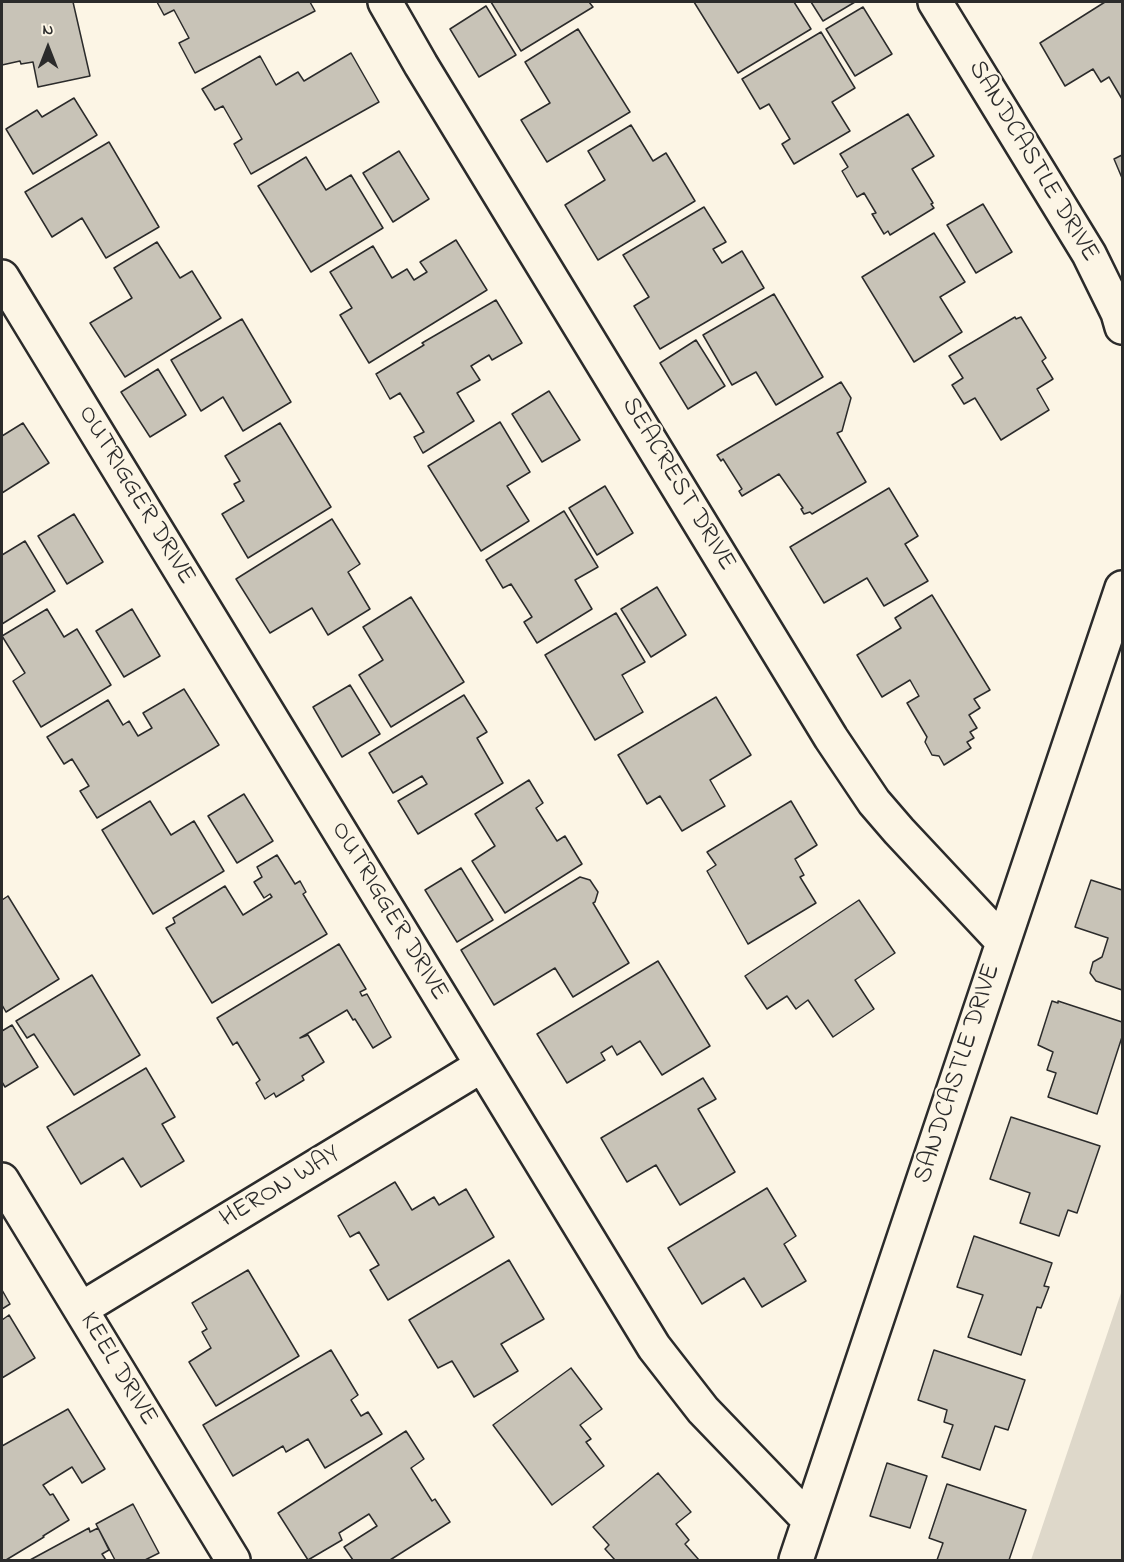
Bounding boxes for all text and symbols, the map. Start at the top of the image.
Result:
north arrow [18,18,78,78]
text: N [43,18,53,42]
street label: SANDCASTLE DRIVE [960,56,1104,268]
street label: SEACREST DRIVE [613,393,741,577]
street label: OUTRIGGER DRIVE [69,401,201,591]
street label: OUTRIGGER DRIVE [322,817,454,1007]
street label: SANDCASTLE DRIVE [909,960,1009,1188]
street label: HERON WAY [215,1140,347,1236]
street label: KEEL DRIVE [71,1308,163,1432]

